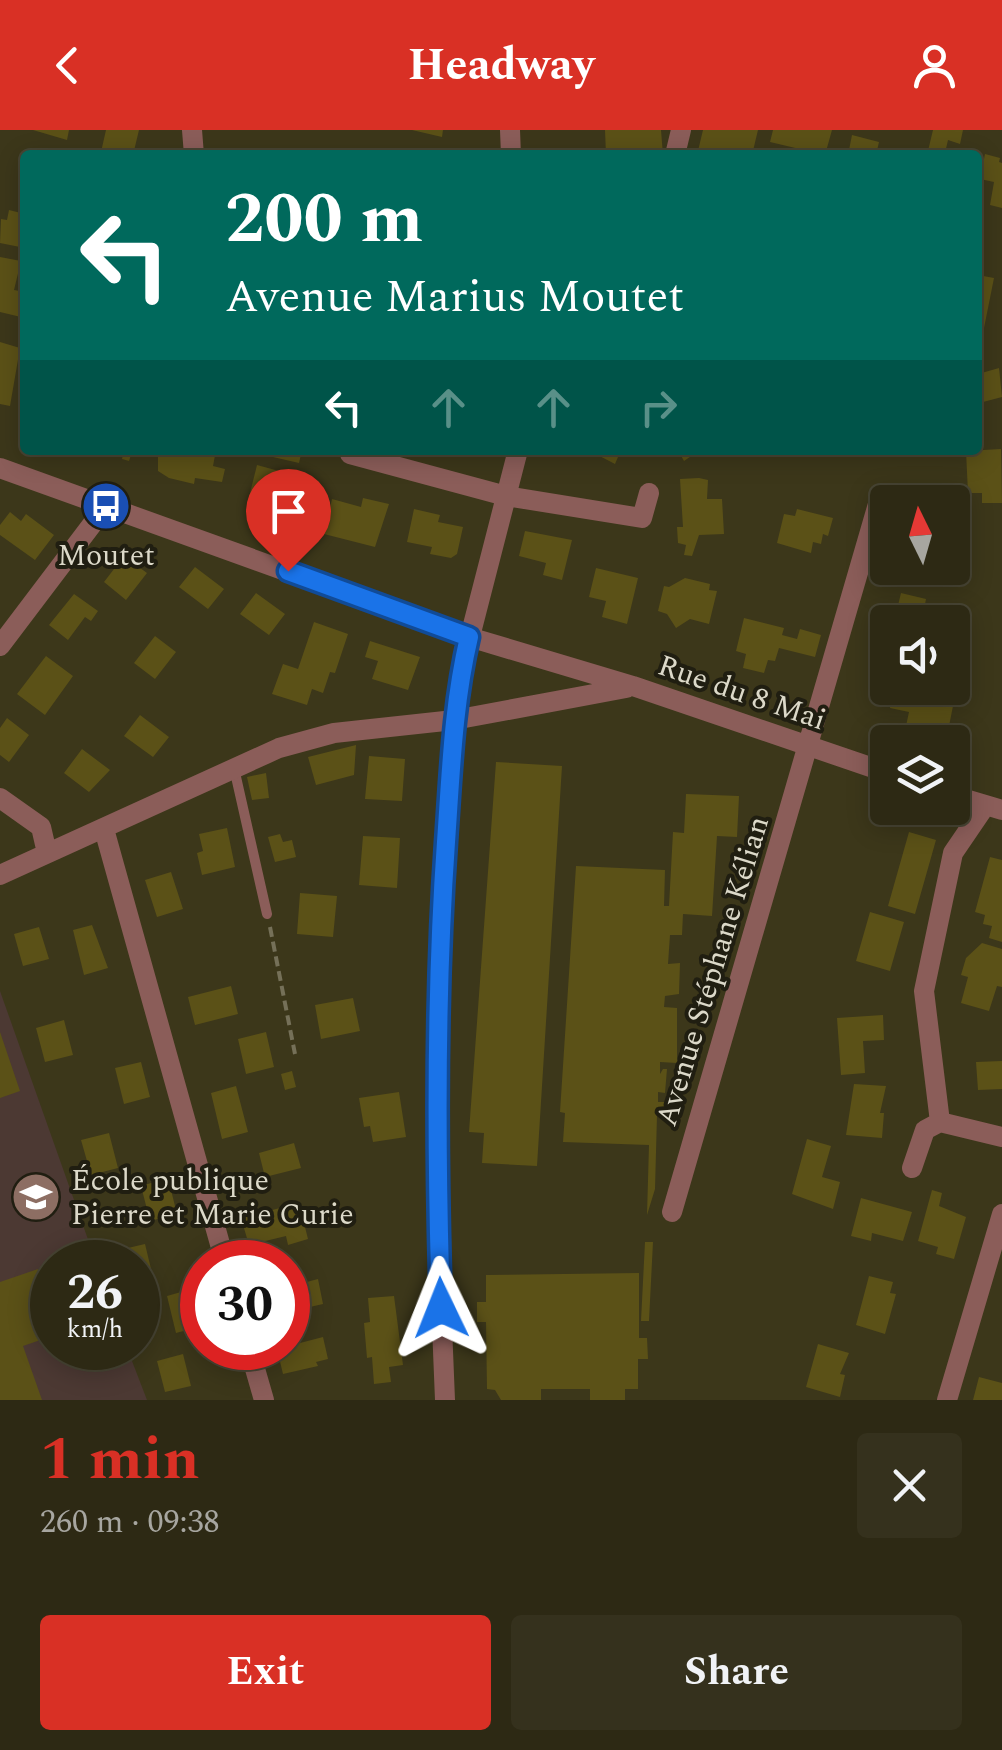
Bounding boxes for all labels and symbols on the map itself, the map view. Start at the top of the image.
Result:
pin [246,469,331,572]
bus stop icon: Moutet [80,480,132,532]
north arrow [870,485,970,585]
place label: Moutet [57,533,155,579]
street label: Rue du 8 Mai [651,643,832,743]
street label: Avenue Stéphane Kélian [644,811,782,1132]
place label: École publique Pierre et Marie Curie [71,1158,354,1238]
school or university icon: École publique Pierre et Marie Curie [10,1171,62,1223]
speed limit sign: 30 [180,1240,310,1370]
position arrow [389,1256,493,1360]

